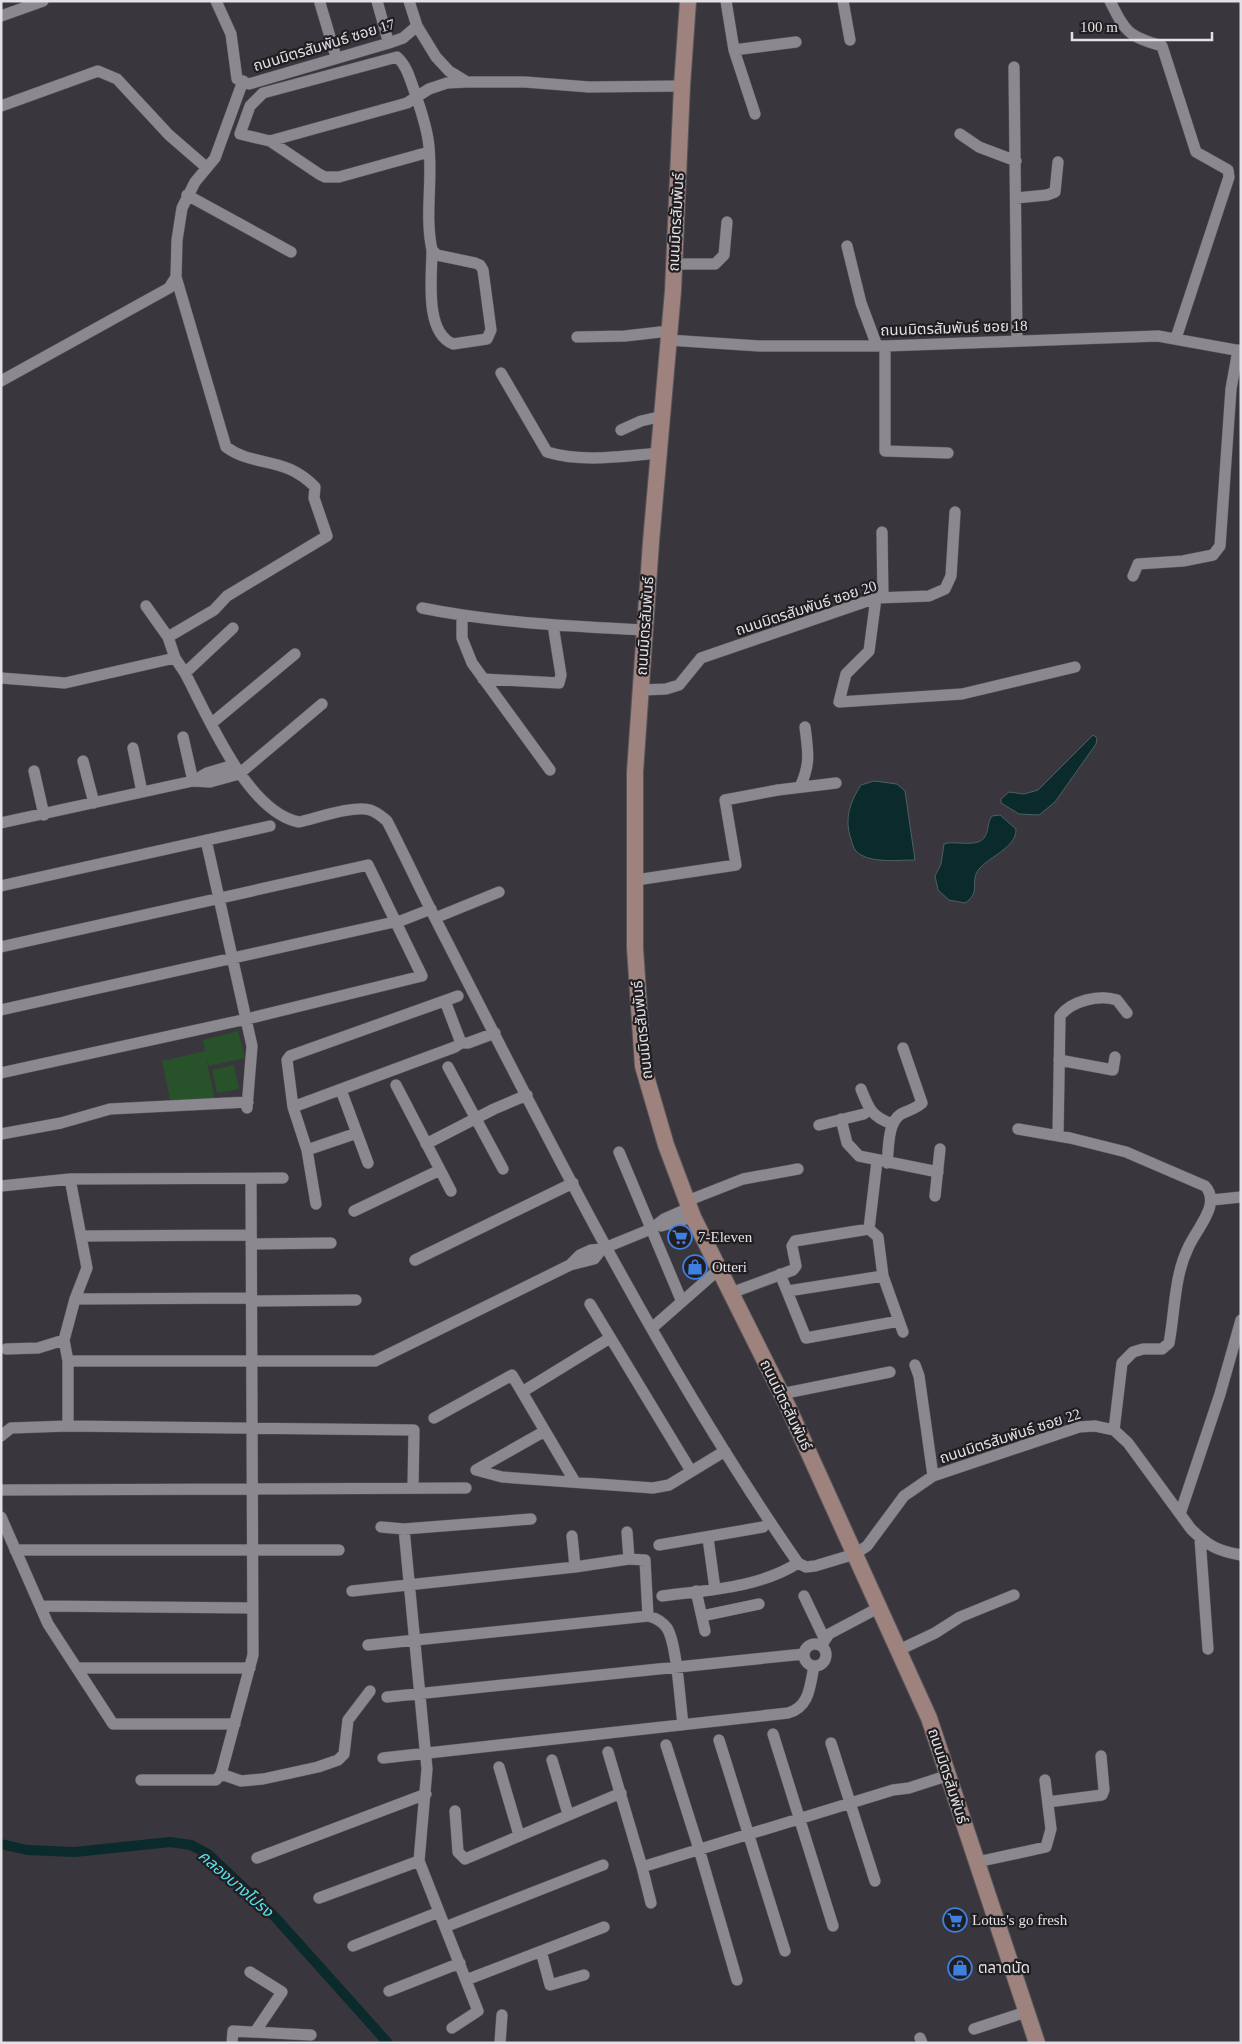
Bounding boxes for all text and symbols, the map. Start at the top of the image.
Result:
scale bar [1072,10,1212,42]
street label: ถนนมิตรสัมพันธ์ ซอย 17 [251,16,397,74]
text: 100 m [1080,19,1118,35]
street label: ถนนมิตรสัมพันธ์ [665,172,687,272]
street label: ถนนมิตรสัมพันธ์ ซอย 18 [880,317,1028,339]
street label: ถนนมิตรสัมพันธ์ [634,576,656,676]
street label: ถนนมิตรสัมพันธ์ ซอย 20 [733,578,879,638]
street label: ถนนมิตรสัมพันธ์ [629,980,655,1080]
supermarket icon: 7-Eleven [667,1224,693,1250]
place label: 7-Eleven [698,1229,753,1245]
shop icon: Otteri [682,1254,708,1280]
place label: Otteri [712,1259,747,1275]
street label: ถนนมิตรสัมพันธ์ [757,1357,815,1453]
street label: ถนนมิตรสัมพันธ์ ซอย 22 [937,1406,1083,1466]
street label: ถนนมิตรสัมพันธ์ [925,1726,971,1826]
water label: คลองบางโปรง [195,1847,277,1921]
supermarket icon: Lotus's go fresh [942,1907,968,1933]
place label: Lotus's go fresh [972,1912,1068,1928]
shop icon: ตลาดนัด [947,1955,973,1981]
place label: ตลาดนัด [978,1960,1030,1976]

